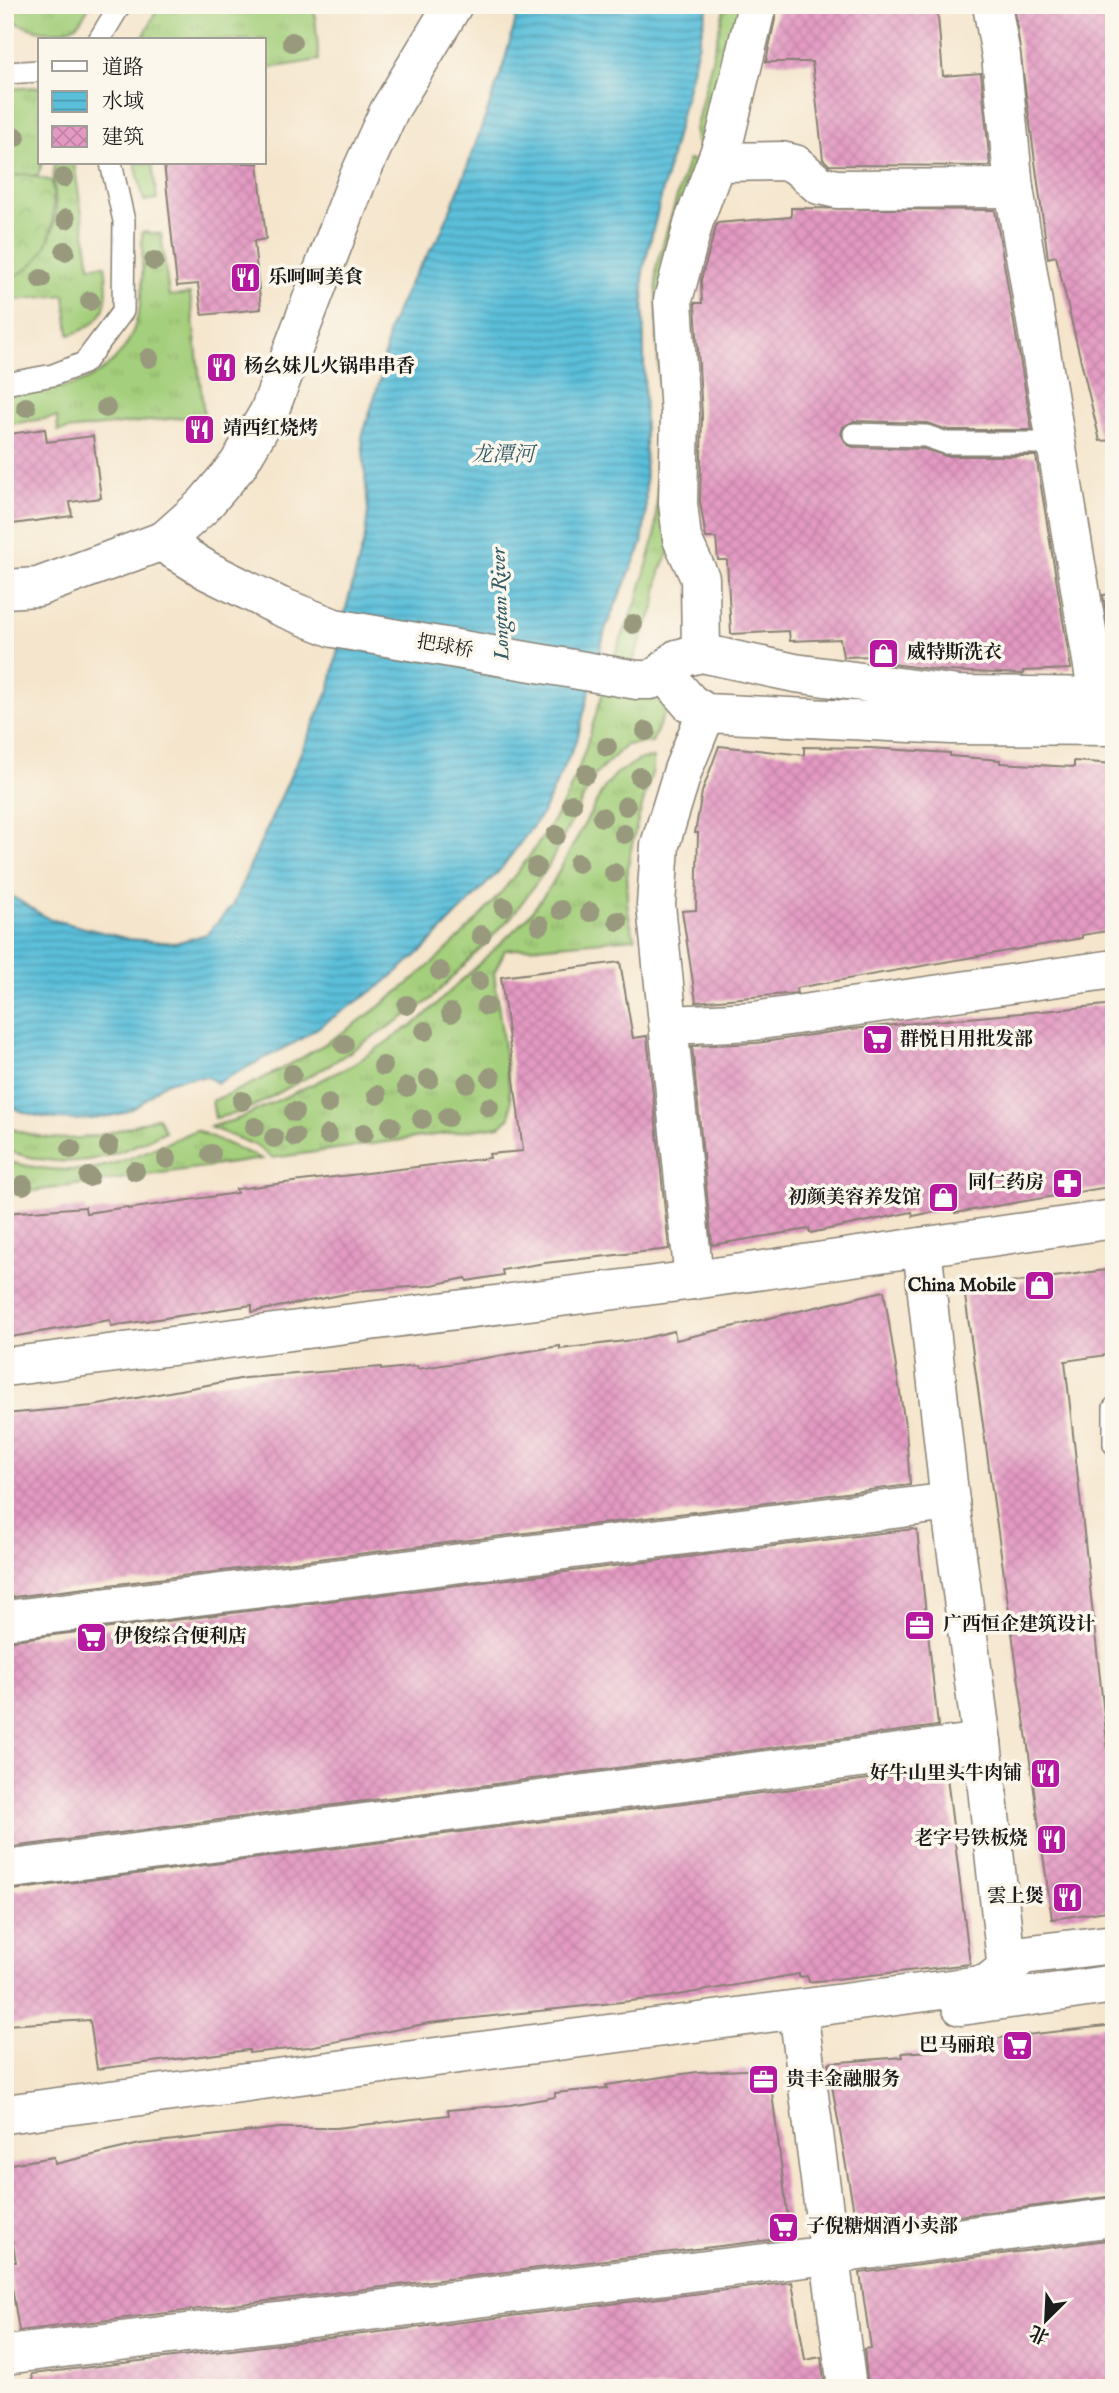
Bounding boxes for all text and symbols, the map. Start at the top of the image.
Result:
legend [38,38,266,164]
text: 道路 [102,55,144,82]
text: 水域 [102,89,144,116]
text: 建筑 [102,125,144,152]
restaurant icon: 乐呵呵美食 [228,261,262,295]
place label: 乐呵呵美食 [268,266,363,290]
restaurant icon: 杨幺妹儿火锅串串香 [204,350,238,384]
place label: 杨幺妹儿火锅串串香 [244,355,415,379]
restaurant icon: 靖西红烧烤 [183,412,217,446]
place label: 靖西红烧烤 [223,417,318,441]
water label: 龙潭河 [472,442,538,469]
water label: Longtan River [486,546,517,662]
street label: 把球桥 [415,630,475,664]
shop icon: 威特斯洗衣 [867,636,901,670]
place label: 威特斯洗衣 [907,641,1002,665]
supermarket icon: 群悦日用批发部 [860,1023,894,1057]
place label: 群悦日用批发部 [900,1028,1033,1052]
pharmacy icon: 同仁药房 [1050,1166,1084,1200]
place label: 同仁药房 [968,1171,1044,1195]
shop icon: 初颜美容养发馆 [927,1181,961,1215]
place label: 初颜美容养发馆 [788,1186,921,1210]
shop icon: China Mobile [1022,1269,1056,1303]
place label: China Mobile [908,1274,1016,1298]
office icon: 广西恒企建筑设计 [903,1608,937,1642]
place label: 广西恒企建筑设计 [943,1613,1095,1637]
supermarket icon: 伊俊综合便利店 [74,1620,108,1654]
place label: 伊俊综合便利店 [114,1625,247,1649]
restaurant icon: 好牛山里头牛肉铺 [1028,1757,1062,1791]
place label: 好牛山里头牛肉铺 [870,1762,1022,1786]
restaurant icon: 老字号铁板烧 [1034,1822,1068,1856]
place label: 老字号铁板烧 [914,1827,1028,1851]
restaurant icon: 雲上煲 [1050,1880,1084,1914]
place label: 雲上煲 [987,1885,1044,1909]
supermarket icon: 巴马丽琅 [1001,2029,1035,2063]
place label: 巴马丽琅 [919,2034,995,2058]
office icon: 贵丰金融服务 [746,2063,780,2097]
place label: 贵丰金融服务 [786,2068,900,2092]
supermarket icon: 子倪糖烟酒小卖部 [766,2210,800,2244]
place label: 子倪糖烟酒小卖部 [806,2215,958,2239]
north arrow [1010,2284,1080,2354]
text: 北 [1026,2319,1053,2349]

